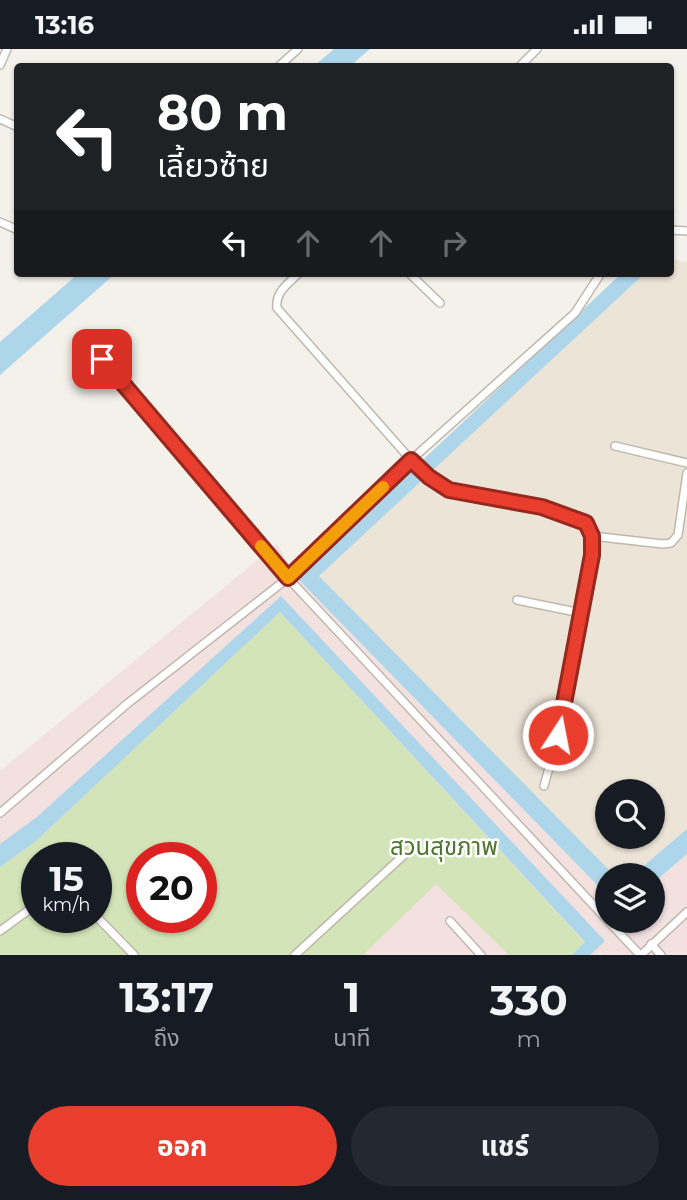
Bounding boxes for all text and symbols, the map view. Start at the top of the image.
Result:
text: 13:16 [35,9,94,41]
text: 80 m [157,83,288,142]
icon: left [42,91,133,182]
text: เลี้ยวซ้าย [157,146,269,185]
icon: left [216,224,254,262]
icon: ahead [289,224,327,262]
icon: ahead [362,224,400,262]
icon: right [435,224,473,262]
pin [72,329,132,389]
icon: arrive [83,340,121,378]
position arrow [521,698,595,772]
map controls [595,779,665,933]
button: search [595,779,665,849]
park label: สวนสุขภาพ [390,832,498,862]
speed limit sign: 20 [126,842,217,933]
text: 15 [49,857,84,900]
button: layers [595,863,665,933]
text: km/h [42,894,91,916]
text: 13:17 [119,971,214,1023]
text: 1 [344,971,360,1023]
text: 330 [490,974,568,1026]
text: ถึง [153,1024,180,1052]
text: นาที [333,1024,371,1052]
text: m [517,1025,541,1053]
button: ออก [28,1106,337,1186]
button: แชร์ [351,1106,659,1186]

